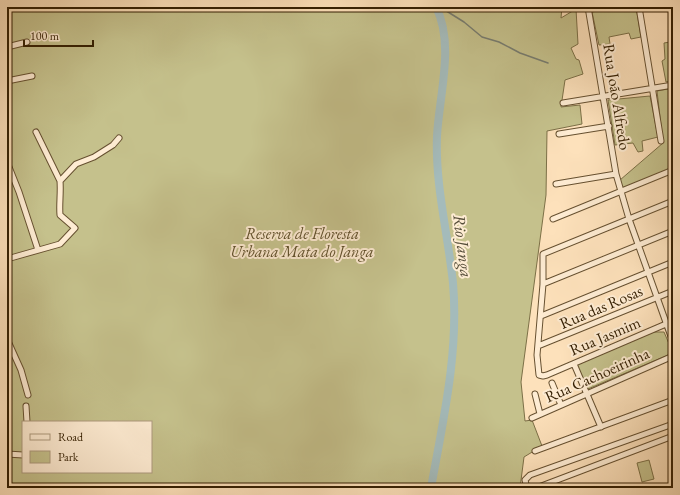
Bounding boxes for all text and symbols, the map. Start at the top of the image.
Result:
scale bar [24,22,93,48]
text: 100 m [30,28,60,44]
street label: Rua João Alfredo [598,42,636,152]
water label: Rio Janga [448,213,478,279]
park label: Reserva de Floresta Urbana Mata do Janga [230,223,374,262]
street label: Rua das Rosas [556,280,646,334]
street label: Rua Jasmim [566,311,644,360]
street label: Rua Cachoeirinha [541,342,653,407]
legend [22,421,152,473]
text: Road [58,429,84,445]
text: Park [58,449,79,465]

